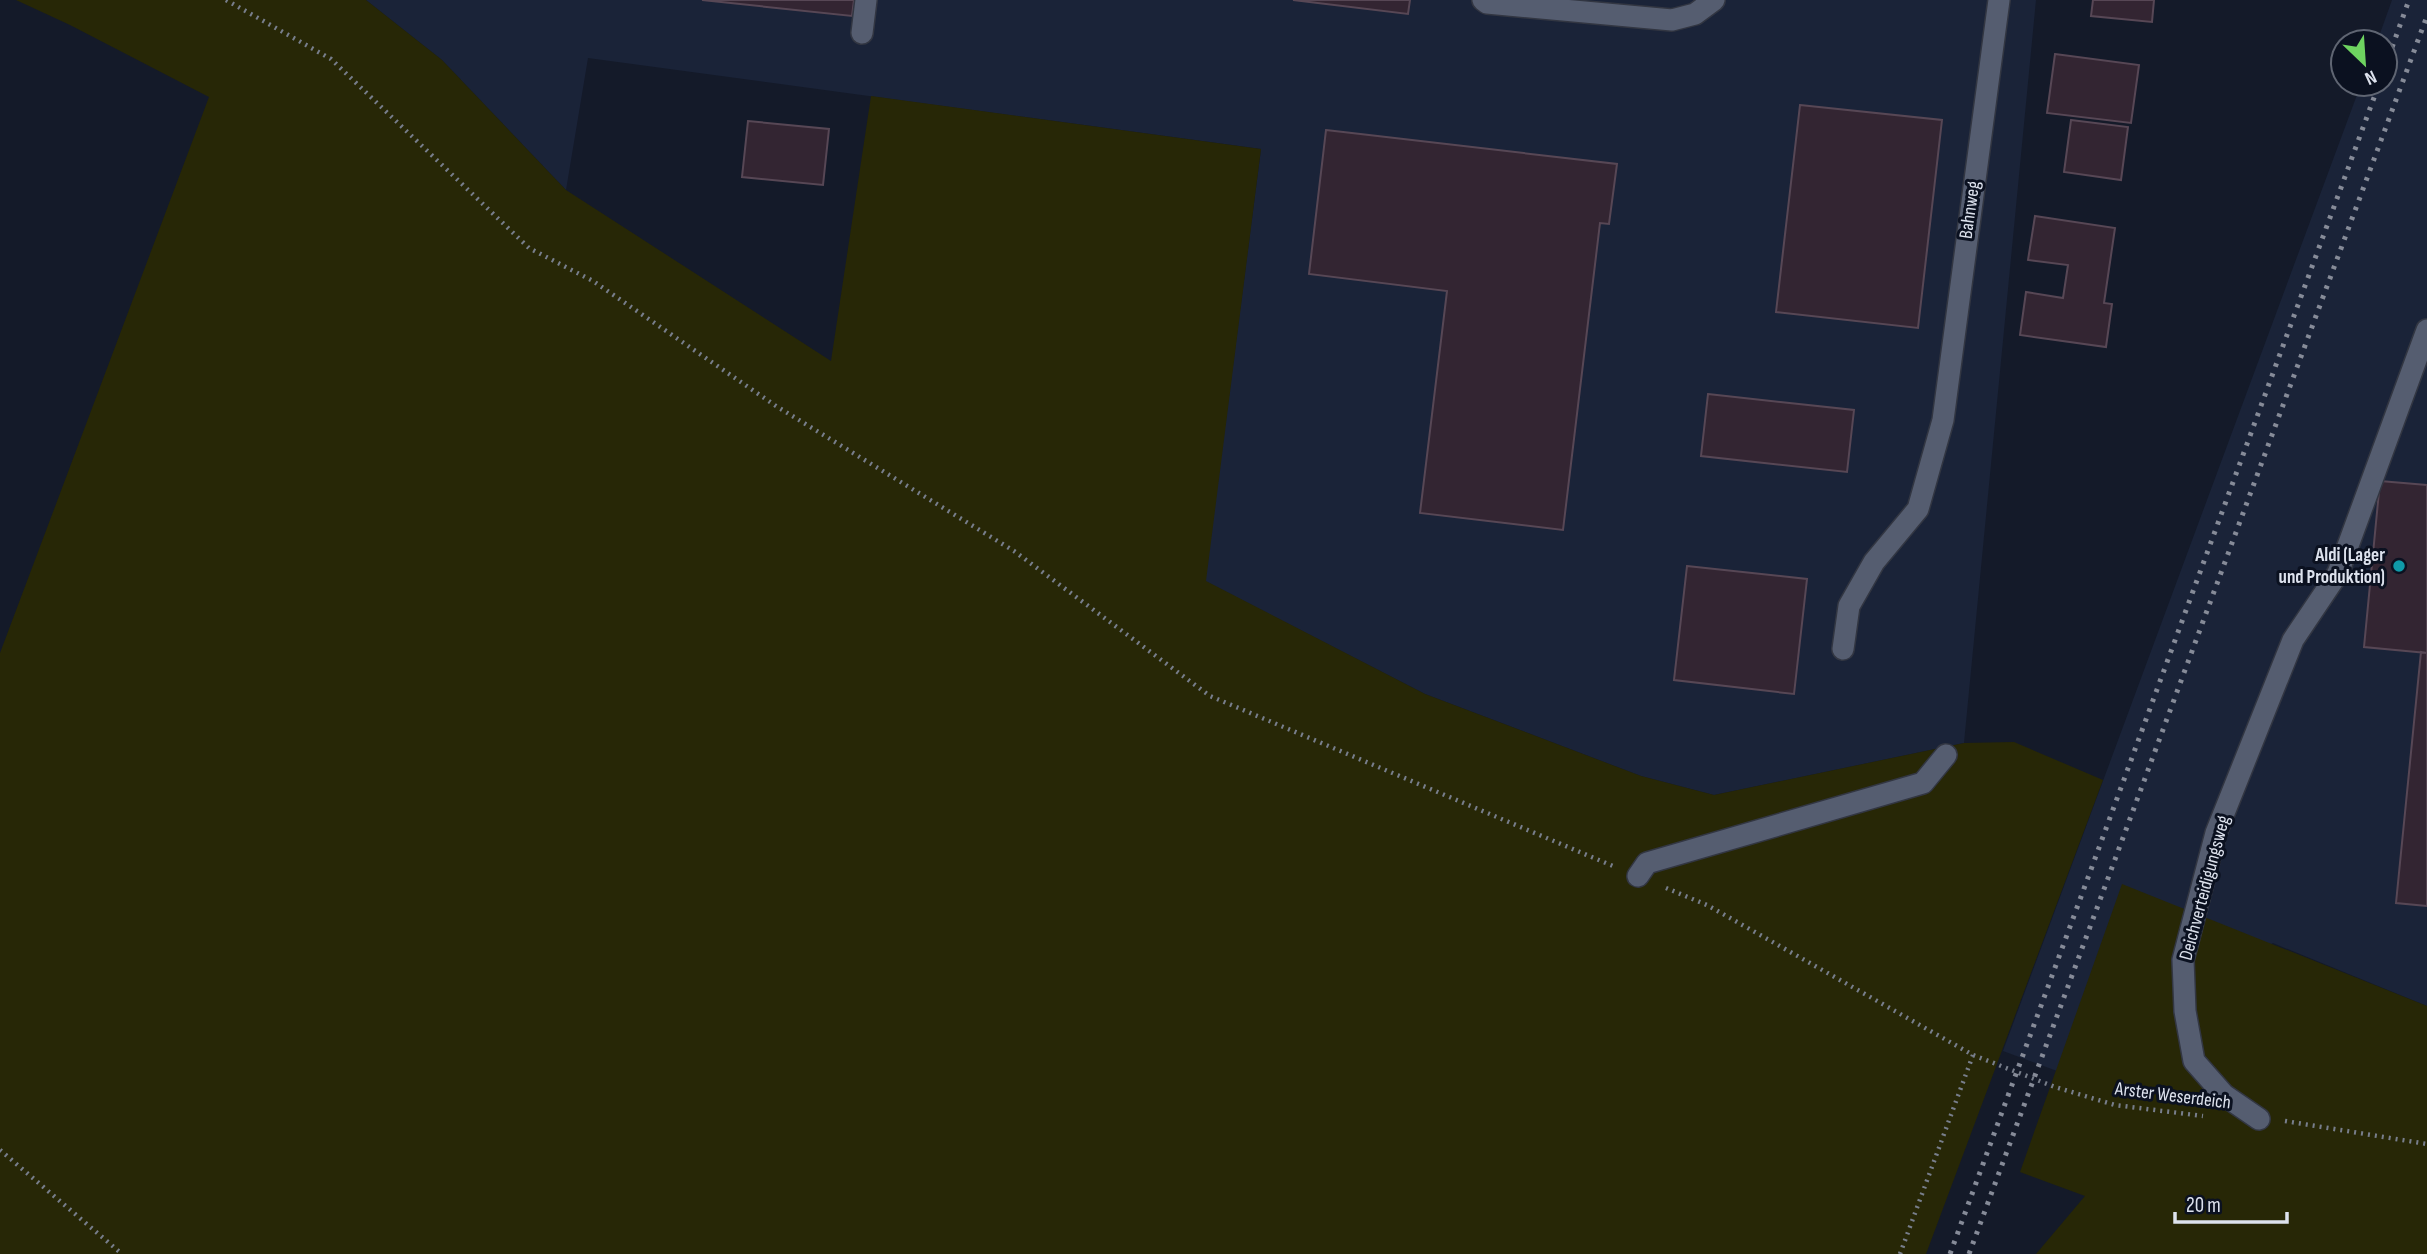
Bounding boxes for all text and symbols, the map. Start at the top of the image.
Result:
north arrow [2329,28,2399,98]
text: N [2361,64,2380,90]
street label: Bahnweg [1955,179,1985,240]
place label: Aldi (Lager und Produktion) [2279,544,2385,589]
marker: Aldi (Lager und Produktion) [2391,558,2407,574]
street label: Deichverteidigungsweg [2175,813,2235,963]
street label: Arster Weserdeich [2113,1077,2232,1115]
scale bar [2175,1180,2287,1224]
text: 20 m [2186,1193,2221,1218]

